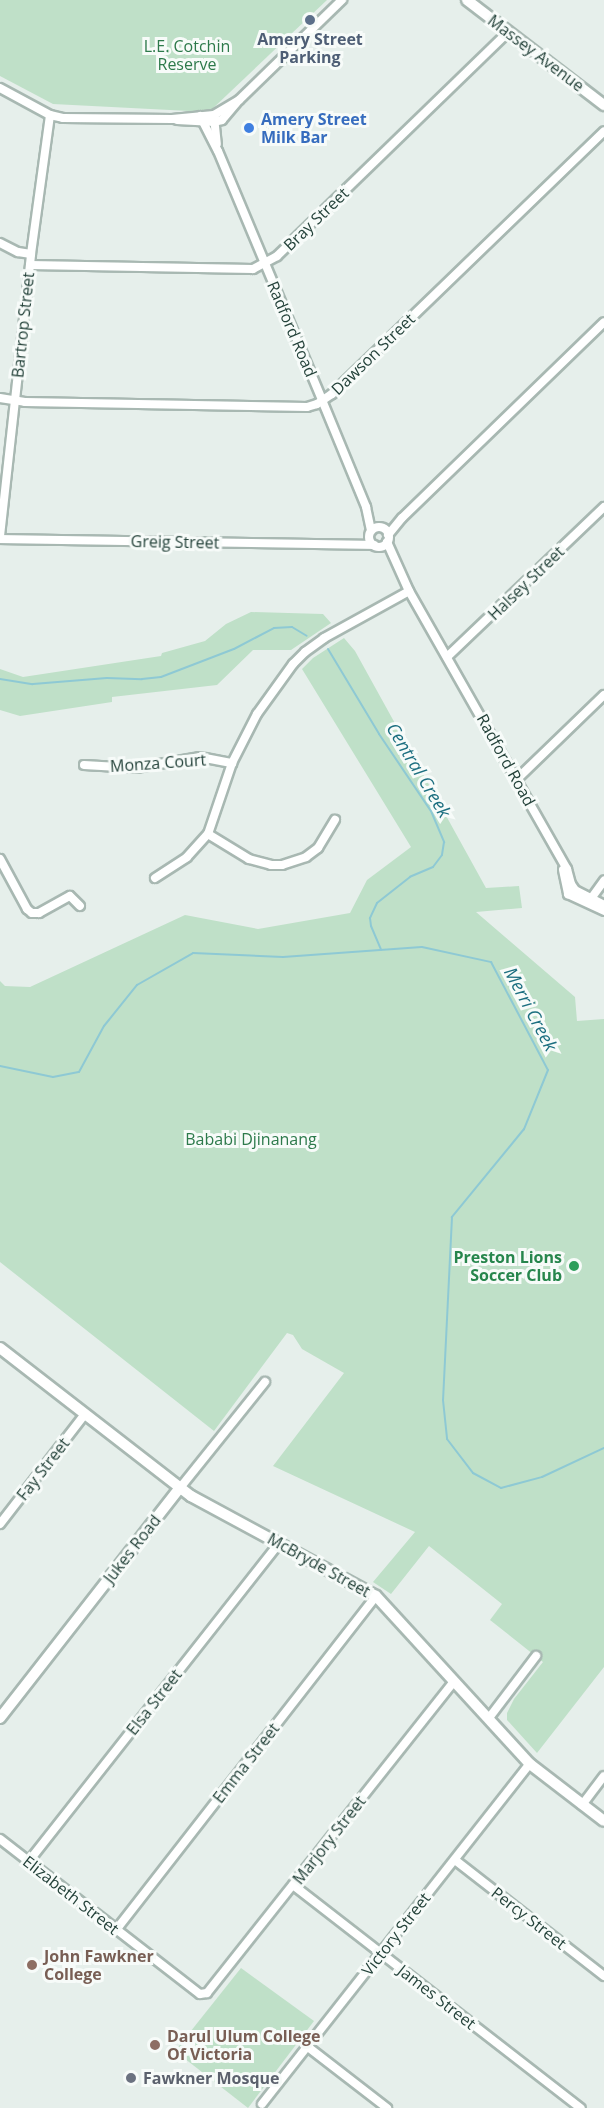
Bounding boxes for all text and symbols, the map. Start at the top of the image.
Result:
street label: Massey Avenue [484,11,588,95]
marker: Amery Street Parking [303,13,317,27]
place label: Amery Street Parking [257,29,363,67]
park label: L.E. Cotchin Reserve [144,36,230,74]
place label: Amery Street Milk Bar [261,109,367,147]
marker: Amery Street Milk Bar [242,121,256,135]
street label: Bray Street [280,183,352,255]
street label: Bartrop Street [8,271,38,379]
street label: Radford Road [263,278,321,380]
street label: Dawson Street [327,309,419,399]
street label: Greig Street [130,532,220,552]
street label: Halsey Street [484,542,568,624]
street label: Radford Road [473,711,539,809]
water label: Central Creek [382,719,456,821]
street label: Monza Court [109,750,207,776]
water label: Merri Creek [500,963,562,1055]
park label: Bababi Djinanang [185,1129,317,1149]
place label: Preston Lions Soccer Club [453,1247,562,1285]
marker: Preston Lions Soccer Club [567,1259,581,1273]
street label: Fay Street [13,1434,73,1504]
street label: Jukes Road [99,1511,165,1587]
street label: McBryde Street [264,1529,374,1601]
street label: Elsa Street [122,1665,186,1739]
street label: Emma Street [209,1719,283,1807]
street label: Marjory Street [289,1792,369,1888]
street label: Elizabeth Street [19,1852,123,1938]
street label: Percy Street [488,1883,570,1953]
street label: Victory Street [358,1889,434,1979]
place label: John Fawkner College [44,1946,154,1984]
marker: John Fawkner College [25,1958,39,1972]
street label: James Street [394,1961,480,2033]
place label: Darul Ulum College Of Victoria [167,2026,320,2064]
marker: Darul Ulum College Of Victoria [148,2038,162,2052]
place label: Fawkner Mosque [143,2068,279,2088]
marker: Fawkner Mosque [124,2071,138,2085]

